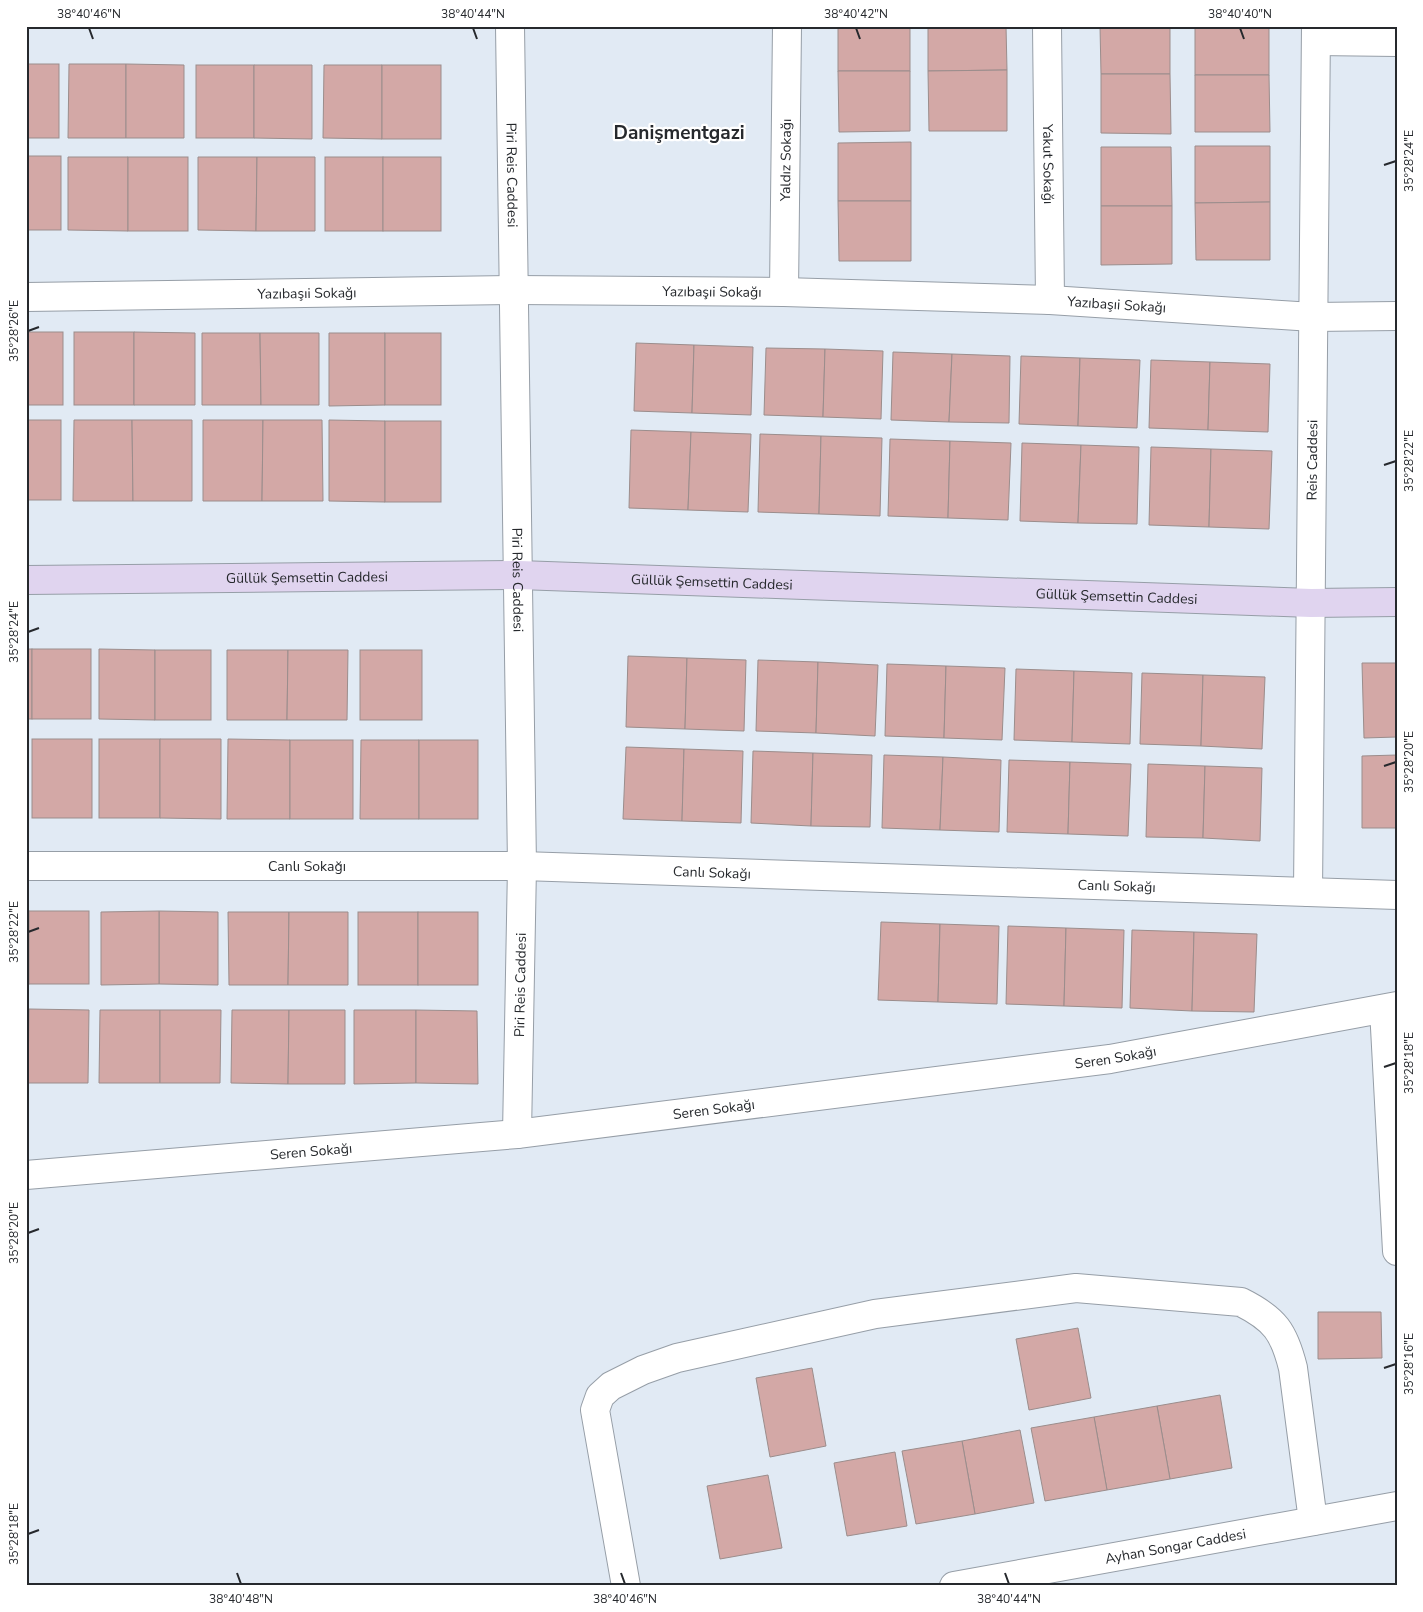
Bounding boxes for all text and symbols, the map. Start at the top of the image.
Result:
text: 38°40'46"N [57,6,121,22]
text: 38°40'44"N [441,6,505,22]
text: 38°40'42"N [824,6,888,22]
text: 38°40'40"N [1208,6,1272,22]
street label: Yaldız Sokağı [776,119,796,202]
district label: Danişmentgazi [613,120,745,146]
street label: Piri Reis Caddesi [501,123,522,227]
street label: Yakut Sokağı [1038,123,1058,204]
text: 35°28'24"E [1401,130,1417,192]
street label: Yazıbaşıi Sokağı [661,282,762,302]
street label: Yazıbaşıi Sokağı [256,283,357,304]
street label: Yazıbaşıi Sokağı [1066,292,1167,317]
text: 35°28'26"E [6,300,22,362]
street label: Reis Caddesi [1303,420,1322,500]
text: 35°28'22"E [1401,430,1417,492]
street label: Piri Reis Caddesi [507,527,528,632]
street label: Güllük Şemsettin Caddesi [226,567,388,588]
street label: Güllük Şemsettin Caddesi [631,570,793,595]
street label: Güllük Şemsettin Caddesi [1035,584,1198,609]
text: 35°28'24"E [6,601,22,663]
text: 35°28'20"E [1401,731,1417,793]
street label: Canlı Sokağı [268,857,346,876]
street label: Canlı Sokağı [673,862,751,884]
street label: Canlı Sokağı [1077,875,1156,897]
text: 35°28'22"E [6,901,22,963]
street label: Piri Reis Caddesi [510,933,531,1037]
text: 35°28'18"E [1401,1032,1417,1094]
street label: Seren Sokağı [1074,1042,1158,1073]
street label: Seren Sokağı [672,1095,756,1124]
street label: Seren Sokağı [269,1139,353,1165]
text: 35°28'20"E [6,1202,22,1264]
text: 35°28'16"E [1401,1333,1417,1395]
text: 35°28'18"E [6,1503,22,1565]
street label: Ayhan Songar Caddesi [1103,1524,1248,1569]
text: 38°40'48"N [209,1591,273,1607]
text: 38°40'46"N [593,1591,657,1607]
text: 38°40'44"N [977,1591,1041,1607]

